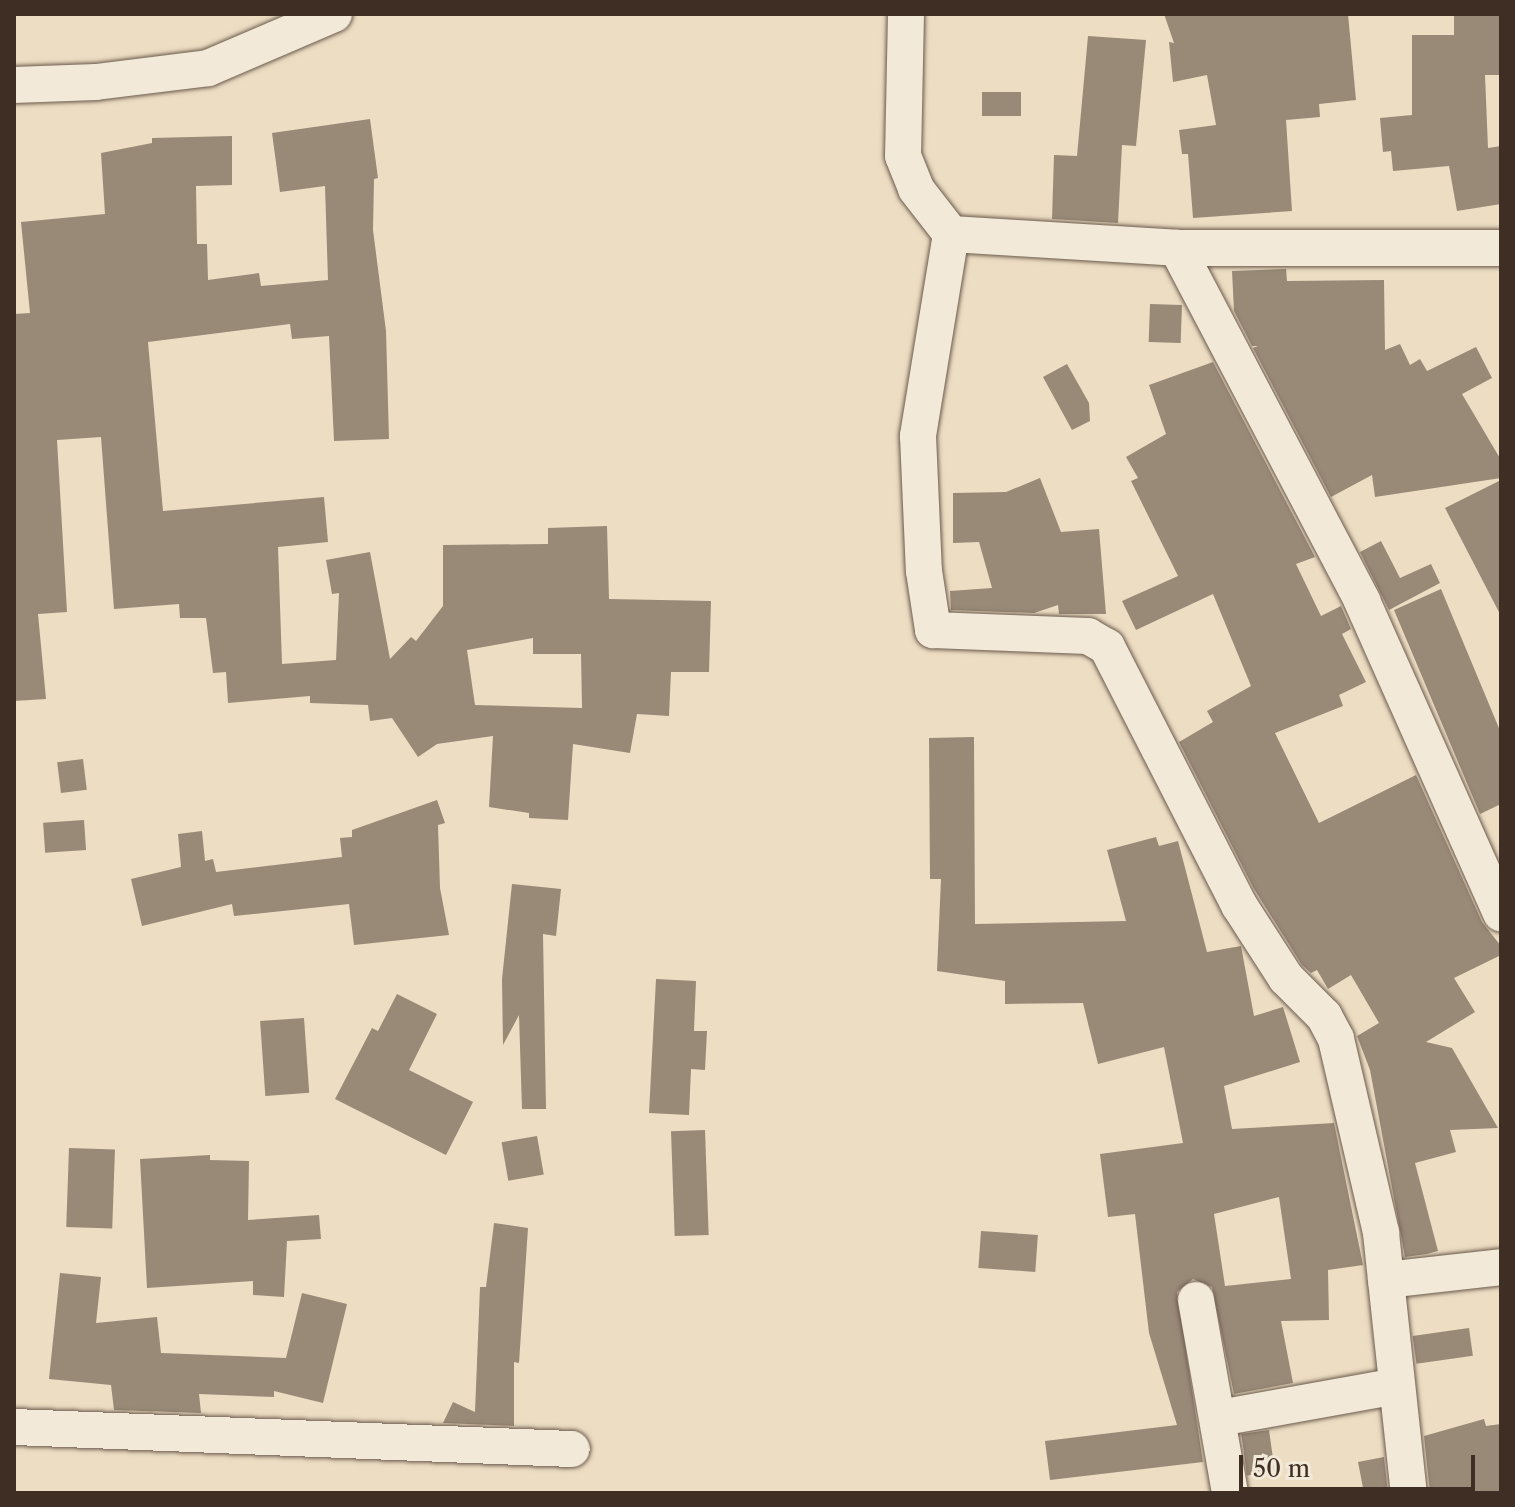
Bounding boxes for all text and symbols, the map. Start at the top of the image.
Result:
scale bar [1243,1439,1479,1489]
text: 50 m [1253,1454,1310,1483]

